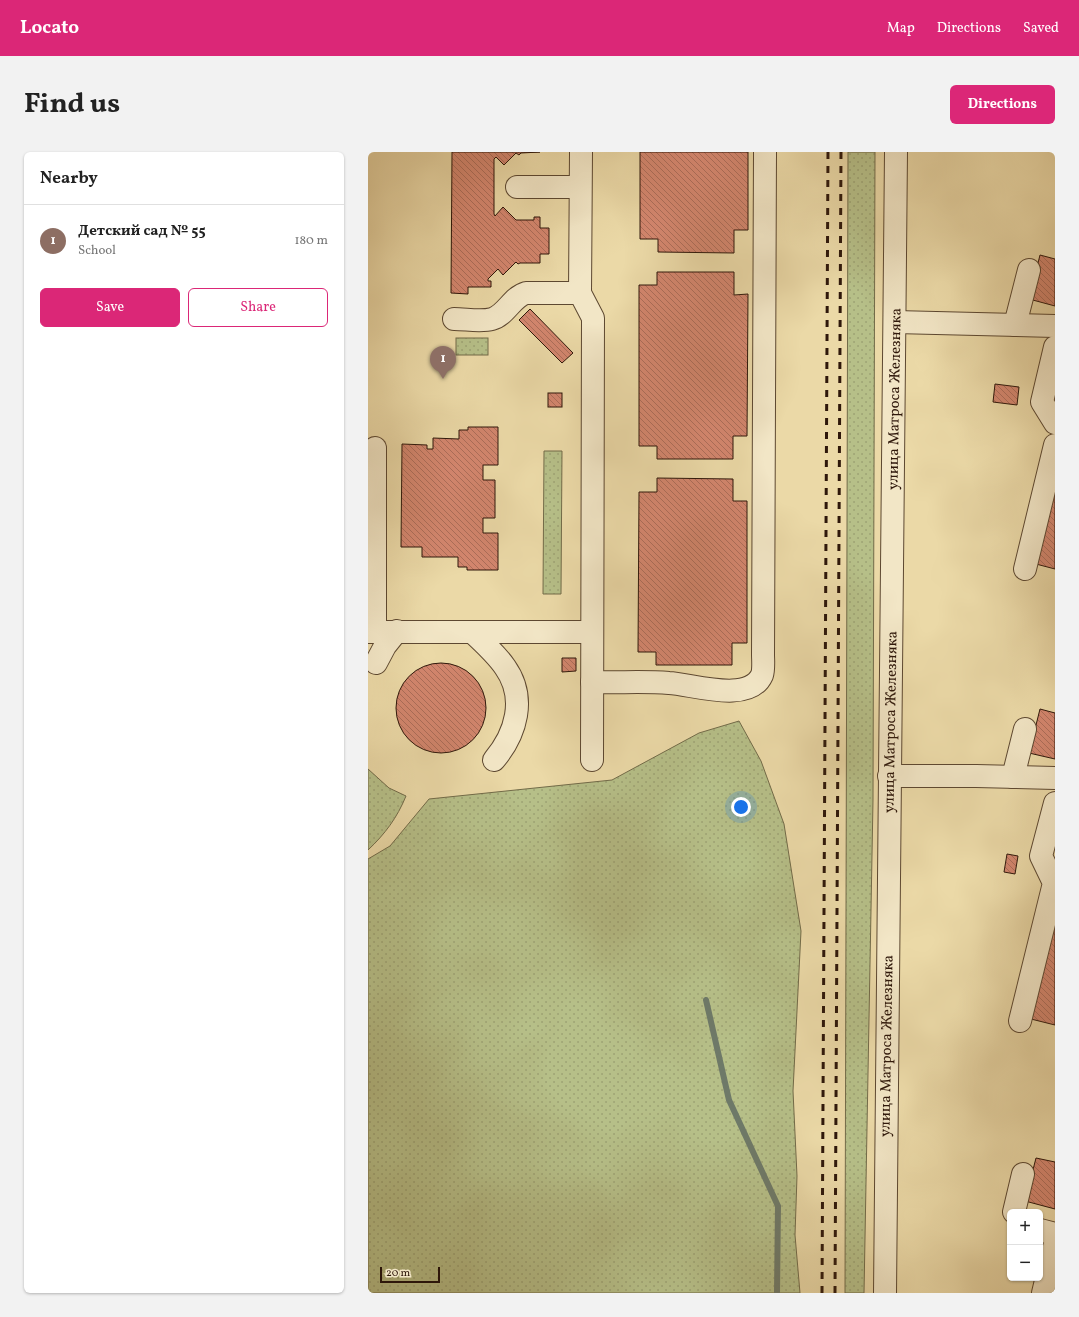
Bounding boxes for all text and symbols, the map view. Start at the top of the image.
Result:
text: Locato [20,15,79,41]
text: Map [887,19,915,38]
text: Directions [937,19,1001,38]
text: Saved [1023,19,1059,38]
text: Find us [24,85,120,124]
button: Directions [950,85,1055,124]
text: Nearby [40,167,98,190]
text: Детский сад № 55 [78,221,206,242]
text: 1 [50,232,56,250]
text: 180 m [294,232,328,250]
text: School [78,242,116,260]
button: Save [40,288,180,327]
button: Share [188,288,328,327]
street label: улица Матроса Железняка [883,308,908,490]
pin: 1 [430,346,456,379]
street label: улица Матроса Железняка [879,631,904,813]
your location [731,797,751,817]
street label: улица Матроса Железняка [875,955,900,1137]
map controls [1007,1209,1043,1281]
button: + [1007,1209,1043,1245]
button: − [1007,1245,1043,1281]
scale bar [380,1265,440,1284]
text: 20 m [386,1266,410,1281]

